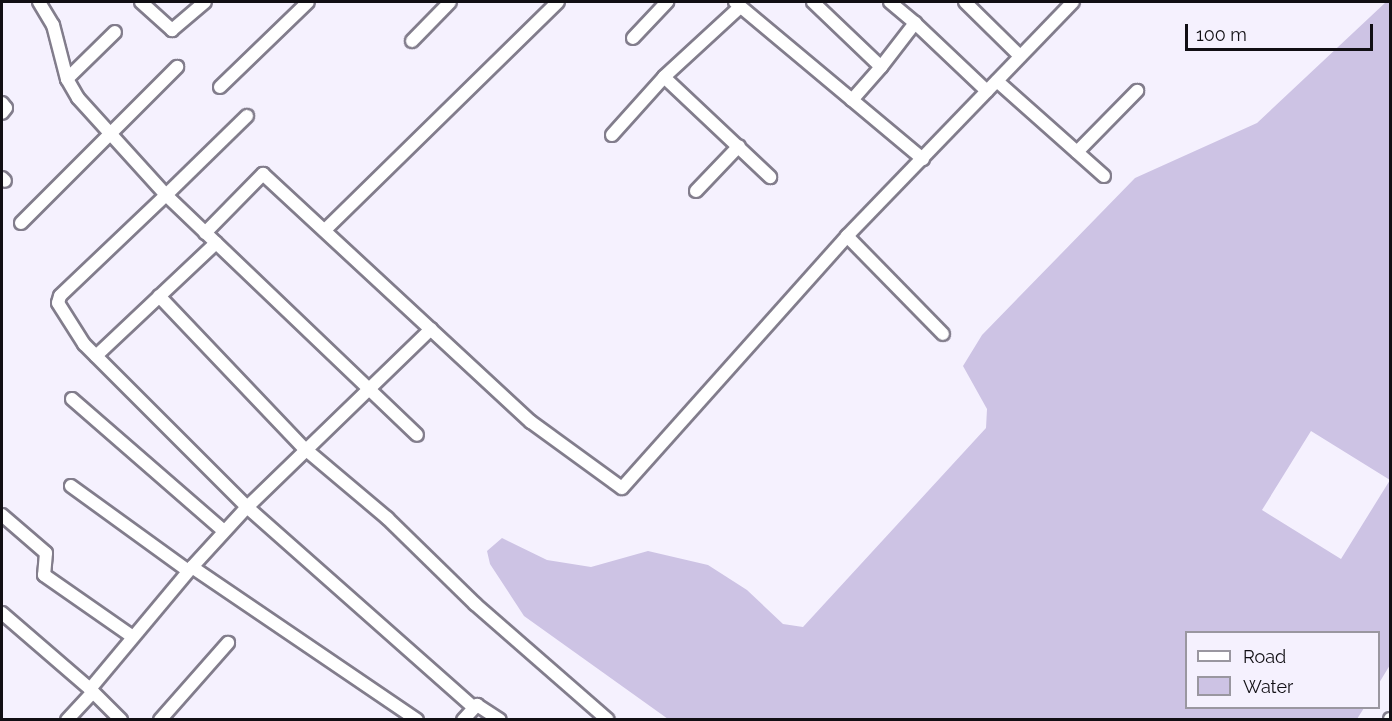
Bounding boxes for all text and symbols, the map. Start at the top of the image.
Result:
scale bar [1188,12,1376,50]
text: 100 m [1196,24,1247,45]
legend [1185,631,1380,709]
text: Road [1243,646,1286,667]
text: Water [1243,676,1293,697]

